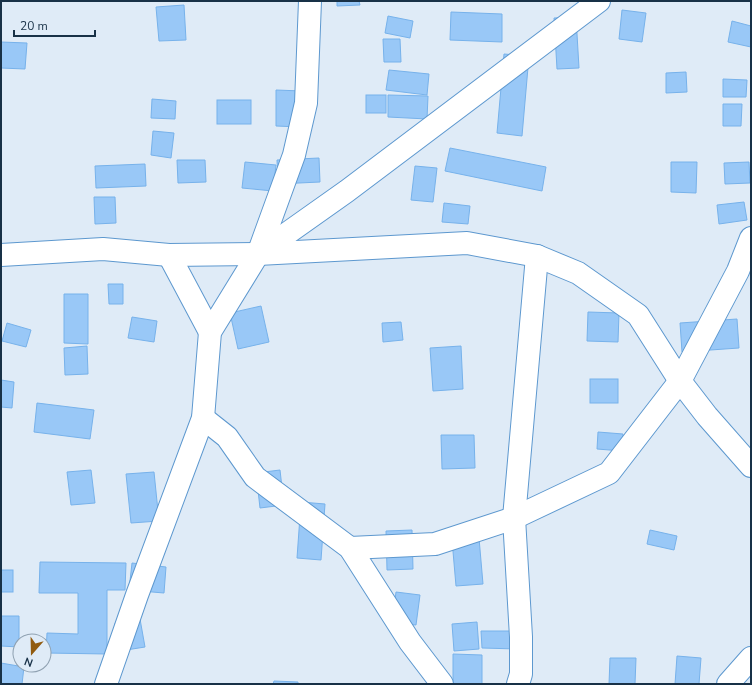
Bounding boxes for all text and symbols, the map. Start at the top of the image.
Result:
scale bar [14,12,95,38]
text: 20 m [20,18,48,34]
north arrow [12,633,52,673]
text: N [22,653,35,670]

